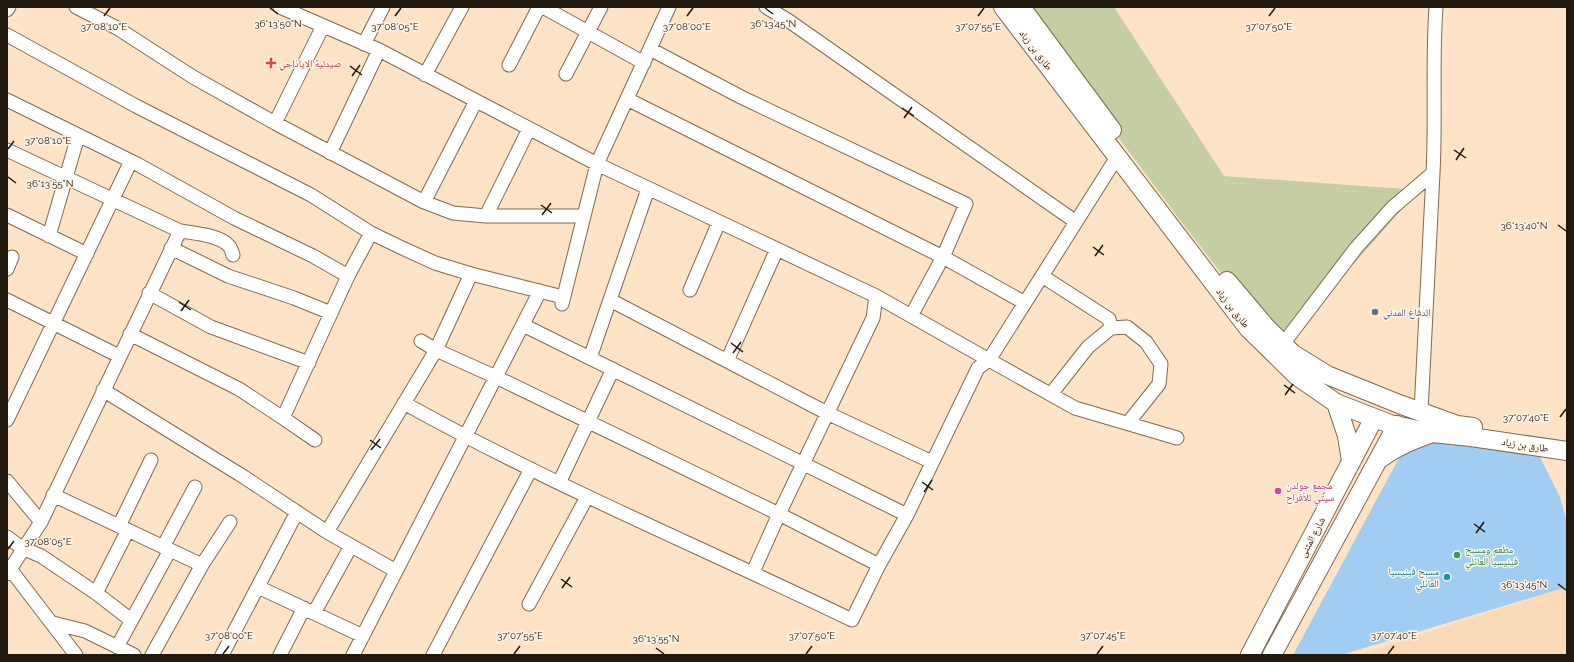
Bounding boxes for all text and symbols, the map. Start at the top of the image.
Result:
text: 36°13'50"N [254,18,302,29]
text: 36°13'45"N [750,18,796,29]
text: 37°08'10"E [81,21,127,32]
text: 37°08'05"E [371,21,419,32]
text: 37°08'00"E [663,21,711,32]
text: 37°07'55"E [955,21,1001,32]
text: 37°07'50"E [1246,21,1292,32]
street label: طارق بن زياد [1017,28,1055,73]
marker: صيدلية الاياذاجي [266,58,276,68]
place label: صيدلية الاياذاجي [279,58,341,71]
text: 37°08'10"E [25,135,71,146]
text: 36°13'55"N [27,178,73,189]
text: 36°13'40"N [1501,220,1547,231]
street label: طارق بن زياد [1213,286,1252,331]
marker: الدفاع المدني [1370,307,1380,317]
place label: الدفاع المدني [1383,307,1431,320]
text: 37°07'40"E [1503,412,1549,423]
street label: طارق بن زياد [1501,436,1550,455]
place label: مجمع جولدن سيتي للأفراح [1286,480,1335,505]
marker: مجمع جولدن سيتي للأفراح [1273,486,1283,496]
street label: شارع المثنى [1297,515,1328,559]
text: 37°08'05"E [24,536,72,547]
place label: مطعم ومسبح فينيسيا العائلي [1465,544,1518,569]
marker: مطعم ومسبح فينيسيا العائلي [1452,550,1462,560]
place label: مسبح فينيسيا العائلي [1389,566,1439,591]
marker: مسبح فينيسيا العائلي [1442,572,1452,582]
text: 36°13'45"N [1501,579,1547,590]
text: 37°08'00"E [205,630,253,641]
text: 37°07'55"E [497,630,543,641]
text: 37°07'50"E [789,630,835,641]
text: 37°07'45"E [1080,630,1126,641]
text: 37°07'40"E [1371,630,1417,641]
text: 36°13'55"N [633,633,679,644]

